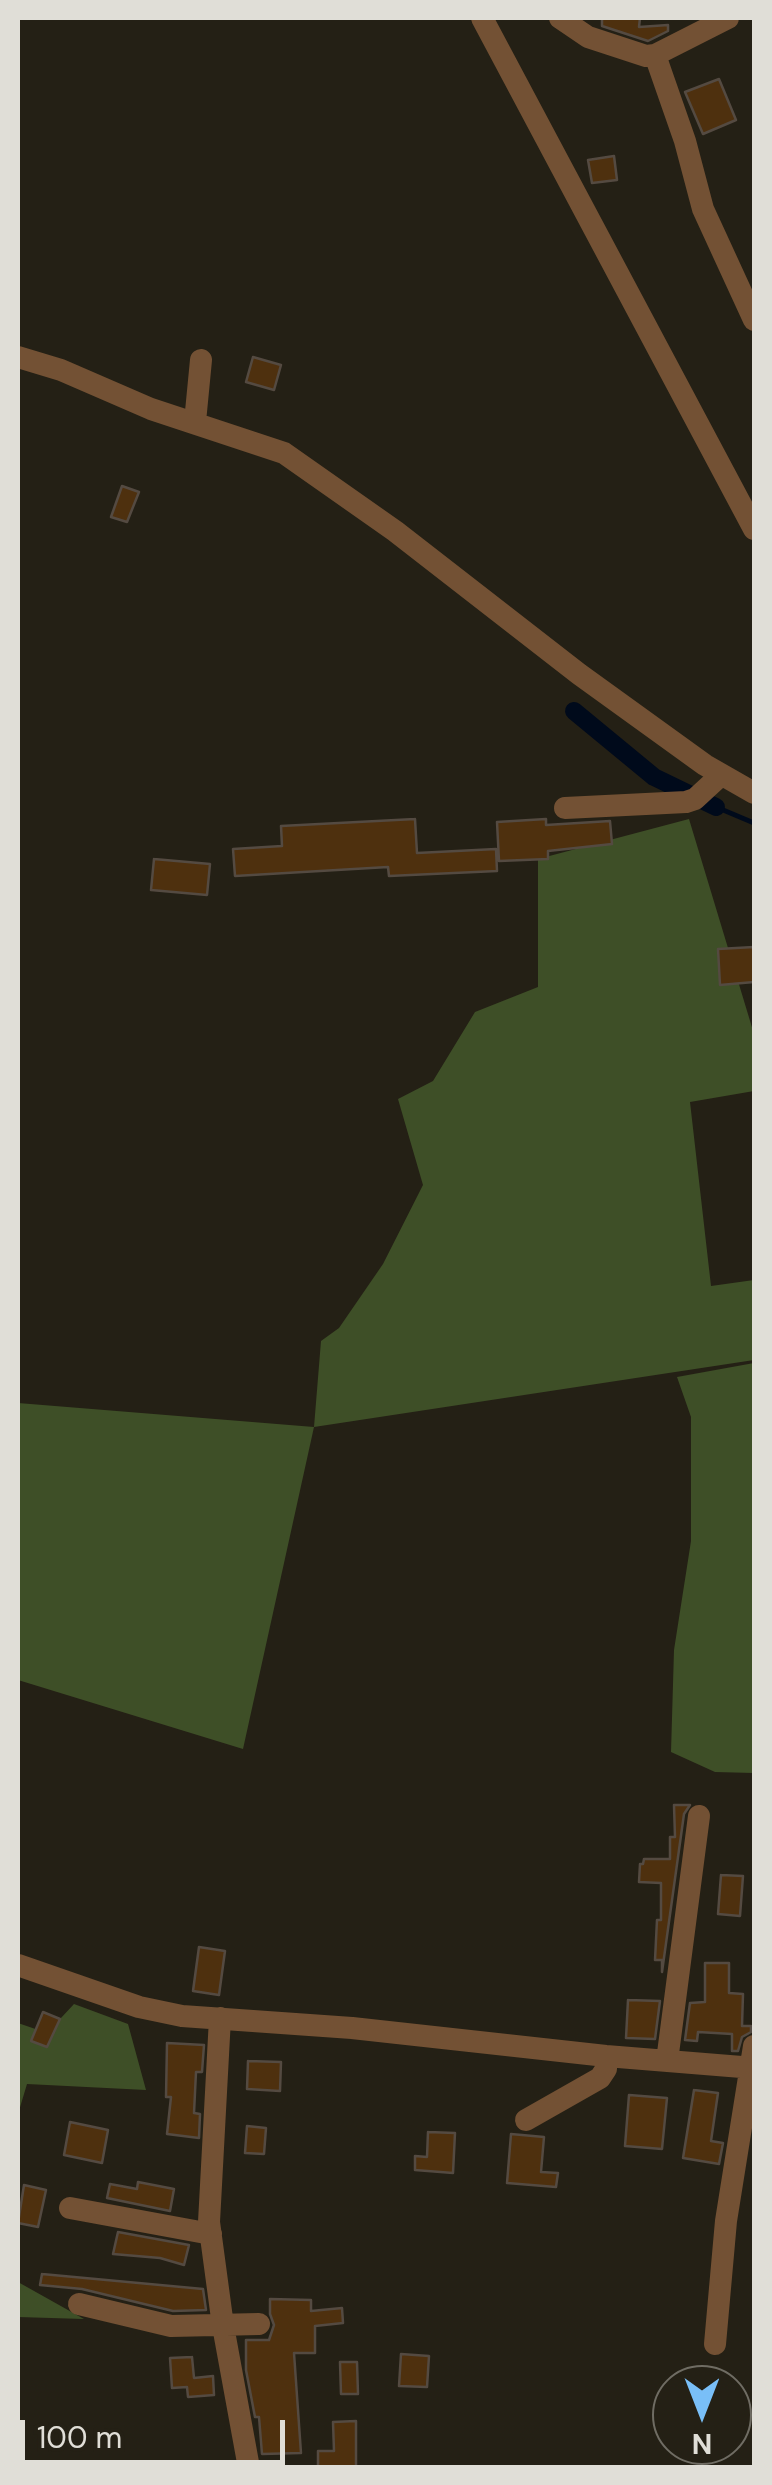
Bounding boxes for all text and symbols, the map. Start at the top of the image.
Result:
north arrow [652,2365,752,2465]
scale bar [25,2400,290,2462]
text: 100 m [37,2418,122,2457]
text: N [692,2425,712,2462]

